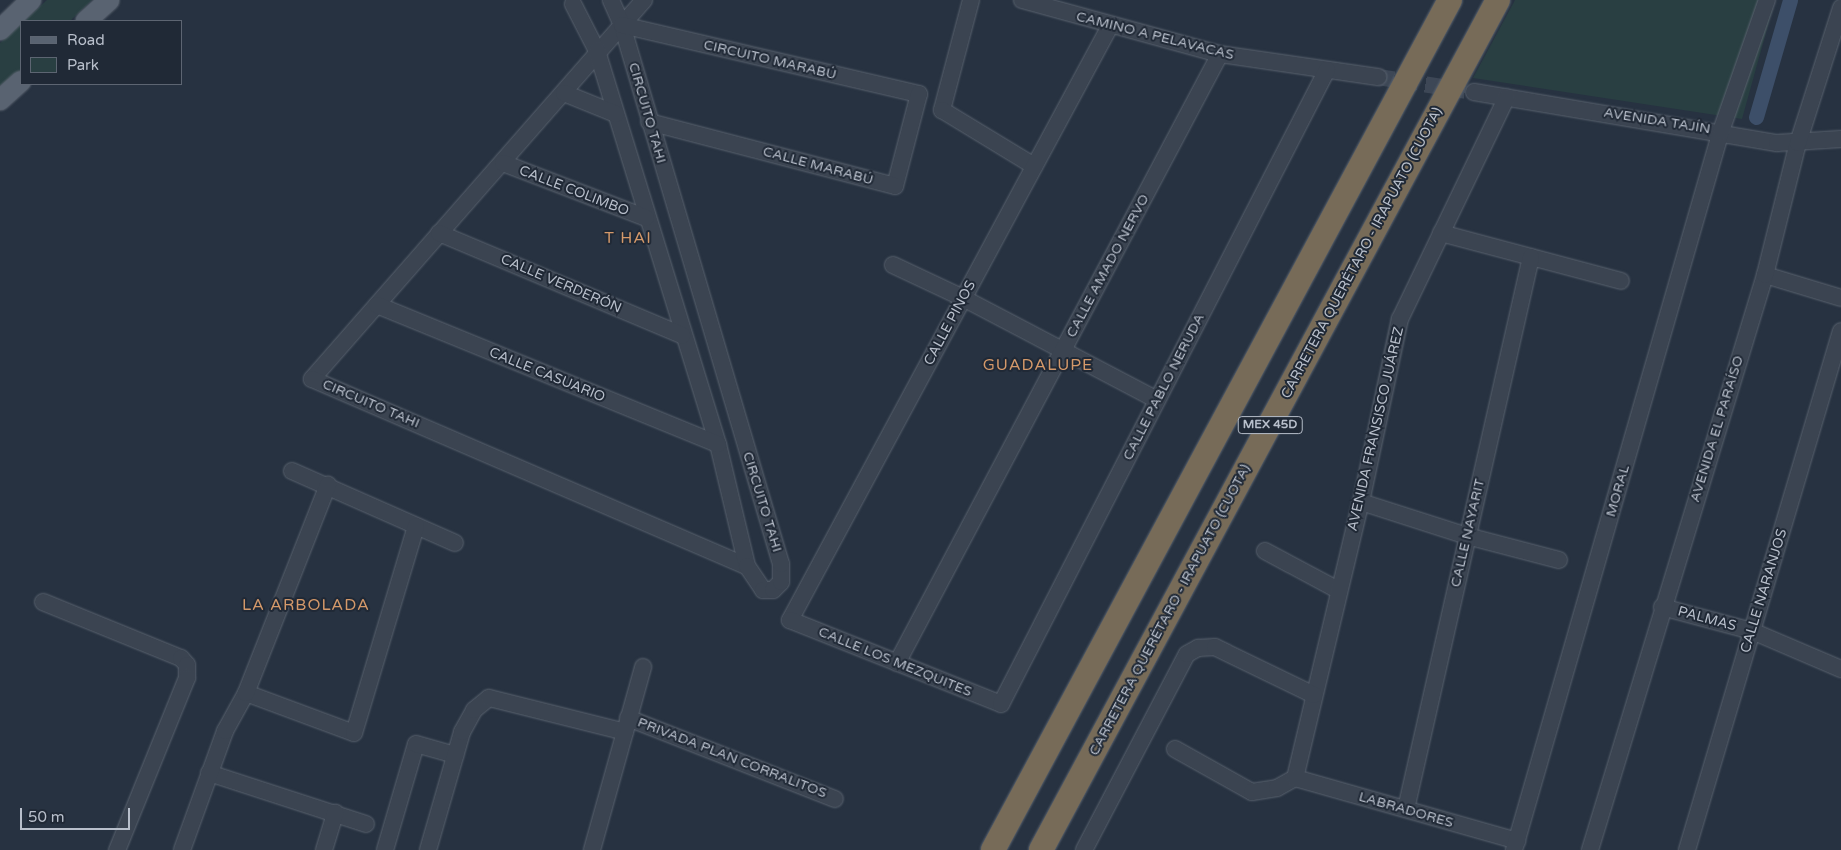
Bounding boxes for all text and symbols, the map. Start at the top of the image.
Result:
street label: CAMINO A PELAVACAS [1074,8,1236,64]
legend [20,20,182,85]
text: Road [67,31,105,49]
street label: CIRCUITO MARABÚ [702,37,838,83]
text: Park [67,56,99,74]
street label: CIRCUITO TAHI [625,61,669,165]
street label: AVENIDA TAJÍN [1602,104,1712,138]
street label: CARRETERA QUERÉTARO - IRAPUATO (CUOTA) [1278,105,1446,401]
street label: CALLE MARABÚ [761,143,875,189]
street label: CALLE COLIMBO [517,162,631,220]
street label: CALLE AMADO NERVO [1063,191,1153,341]
district label: T HAI [604,228,652,248]
street label: CALLE VERDERÓN [498,251,624,317]
street label: CALLE PINOS [921,278,979,368]
street label: CALLE PABLO NERUDA [1120,311,1208,463]
street label: AVENIDA FRANSISCO JUÁREZ [1344,325,1408,533]
street label: CALLE CASUARIO [486,344,608,406]
street label: AVENIDA EL PARAÍSO [1687,354,1747,504]
district label: GUADALUPE [982,355,1094,375]
street label: CIRCUITO TAHI [320,376,422,432]
road number: MEX 45D [1238,416,1302,434]
street label: CIRCUITO TAHI [739,450,785,554]
street label: CARRETERA QUERÉTARO - IRAPUATO (CUOTA) [1086,462,1254,758]
street label: MORAL [1603,463,1633,519]
street label: CALLE NAYARIT [1447,477,1489,589]
street label: CALLE NARANJOS [1737,527,1791,655]
district label: LA ARBOLADA [241,595,371,615]
street label: PALMAS [1676,603,1738,635]
street label: CALLE LOS MEZQUITES [816,623,974,701]
street label: PRIVADA PLAN CORRALITOS [635,714,829,802]
street label: LABRADORES [1357,788,1455,832]
scale bar [22,798,132,830]
text: 50 m [28,808,65,826]

